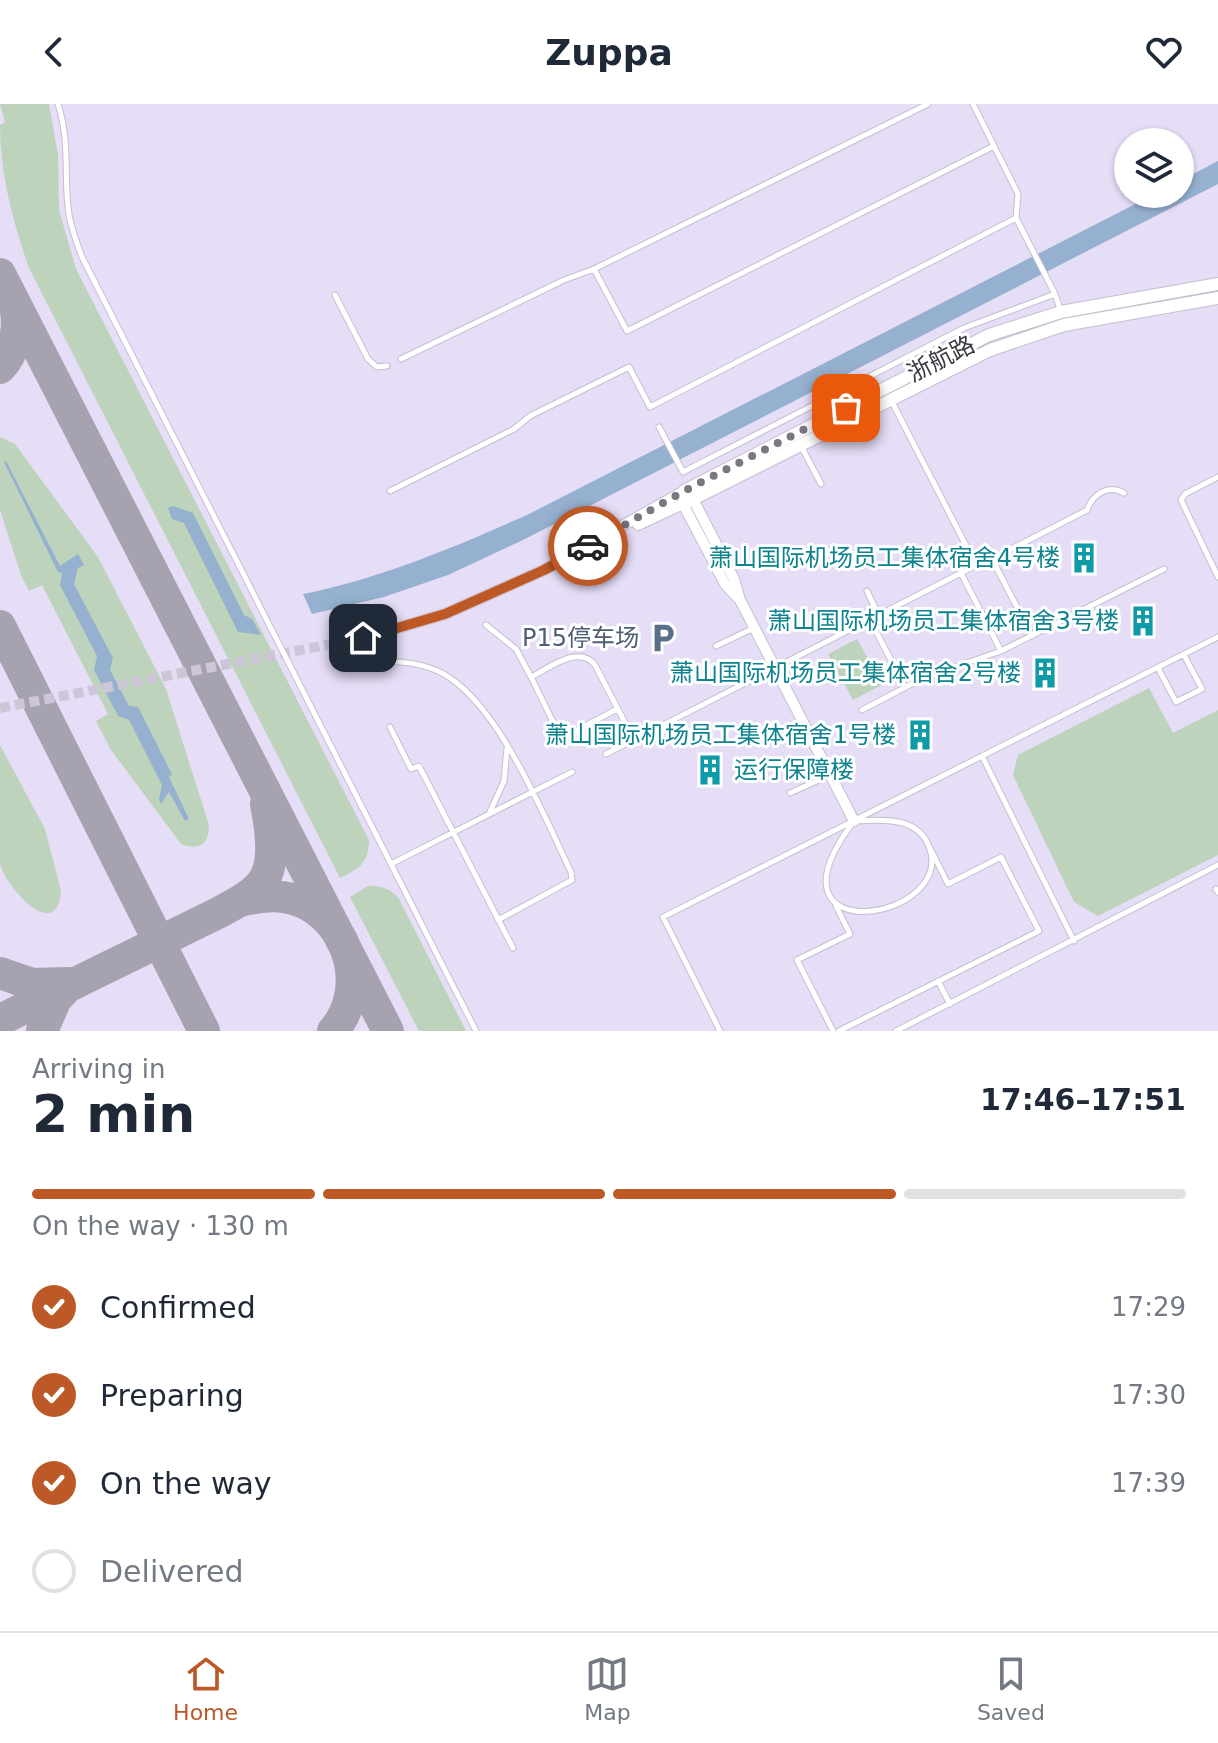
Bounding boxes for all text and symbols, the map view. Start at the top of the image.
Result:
icon: back [32,30,76,74]
icon: heart [1142,30,1186,74]
text: Zuppa [545,32,673,73]
map controls [1114,128,1194,208]
button: layers [1114,128,1194,208]
street label: 浙航路 [903,330,979,388]
pin [812,374,880,442]
icon: bag [824,386,868,430]
courier [548,506,628,586]
icon: car [566,524,610,568]
building icon: 萧山国际机场员工集体宿舍4号楼 [1067,541,1101,575]
place label: 萧山国际机场员工集体宿舍4号楼 [709,544,1060,572]
pin [329,604,397,672]
building icon: 萧山国际机场员工集体宿舍3号楼 [1126,604,1160,638]
place label: 萧山国际机场员工集体宿舍3号楼 [768,607,1119,635]
icon: home [341,616,385,660]
parking icon: P15停车场 [646,621,680,655]
place label: P15停车场 [522,624,639,652]
building icon: 萧山国际机场员工集体宿舍2号楼 [1028,656,1062,690]
place label: 萧山国际机场员工集体宿舍2号楼 [670,659,1021,687]
building icon: 萧山国际机场员工集体宿舍1号楼 [903,718,937,752]
place label: 萧山国际机场员工集体宿舍1号楼 [545,721,896,749]
building icon: 运行保障楼 [693,753,727,787]
place label: 运行保障楼 [734,756,854,784]
text: Arriving in [32,1054,166,1084]
text: 17:46–17:51 [980,1082,1186,1117]
text: 2 min [32,1084,195,1144]
text: On the way · 130 m [32,1211,289,1241]
icon: check [32,1285,76,1329]
text: Confirmed [100,1290,256,1325]
text: 17:29 [1111,1292,1186,1322]
icon: check [32,1373,76,1417]
text: Preparing [100,1378,244,1413]
text: 17:30 [1111,1380,1186,1410]
icon: check [32,1461,76,1505]
text: On the way [100,1466,272,1501]
text: 17:39 [1111,1468,1186,1498]
text: Delivered [100,1554,244,1589]
tab: Home [173,1652,238,1725]
tab: Map [584,1652,631,1725]
tab: Saved [977,1652,1045,1725]

